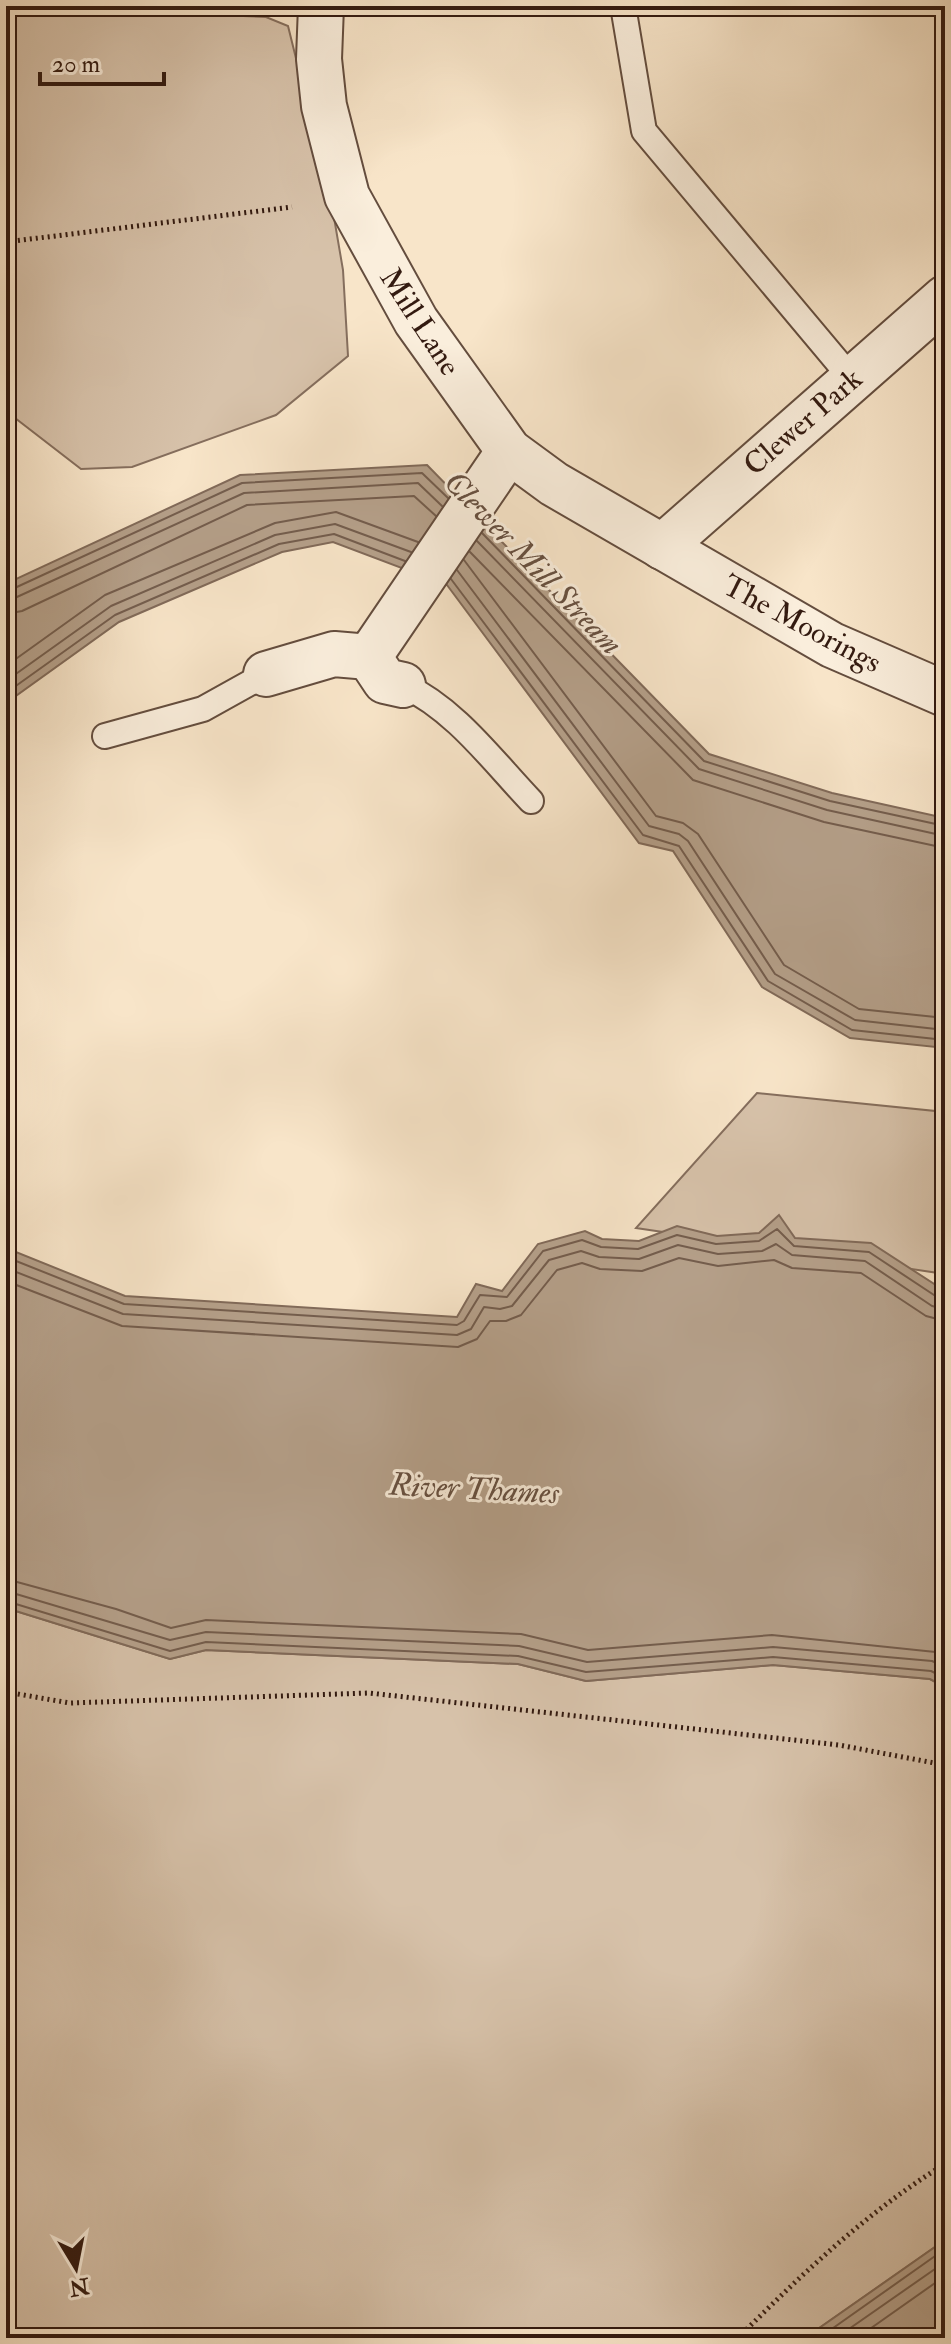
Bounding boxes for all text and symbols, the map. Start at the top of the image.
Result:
scale bar [40,36,164,86]
text: 20 m [52,49,101,80]
street label: Mill Lane [372,261,468,383]
street label: Clewer Park [736,360,870,484]
water label: Clewer Mill Stream [435,463,631,663]
street label: The Moorings [717,567,887,681]
water label: River Thames [387,1465,561,1513]
north arrow [36,2228,116,2308]
text: N [67,2271,92,2302]

